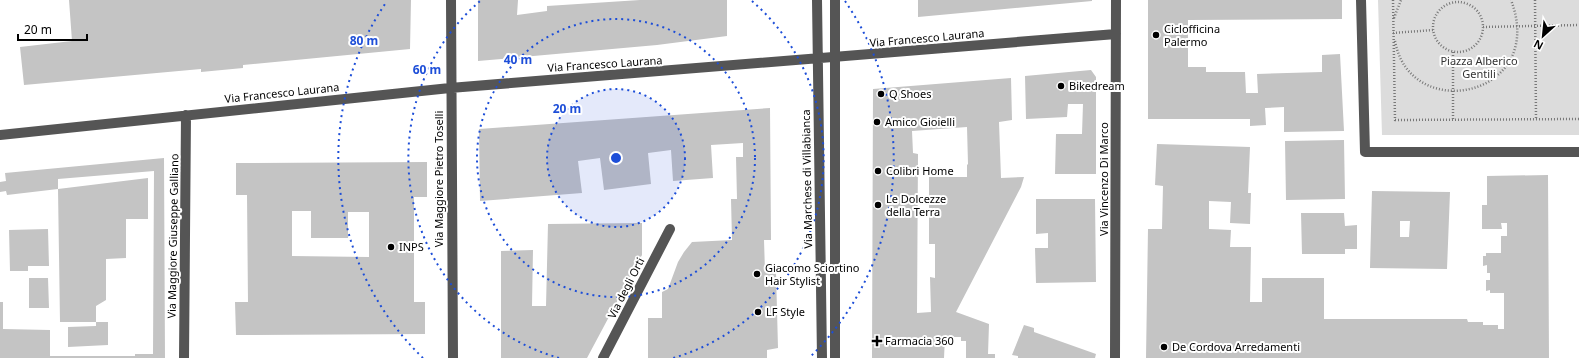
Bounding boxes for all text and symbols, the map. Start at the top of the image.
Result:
scale bar [18,16,87,42]
north arrow [1523,16,1563,56]
text: 20 m [24,21,52,38]
place label: Ciclofficina Palermo [1164,21,1220,49]
street label: Via Francesco Laurana [869,25,985,50]
marker: Ciclofficina Palermo [1151,30,1161,40]
text: 80 m [350,32,378,49]
text: N [1531,37,1546,54]
text: 40 m [504,51,532,68]
street label: Via Francesco Laurana [547,52,663,75]
park label: Piazza Alberico Gentili [1440,53,1518,81]
text: 60 m [413,61,441,78]
place label: Bikedream [1069,78,1125,93]
street label: Via Francesco Laurana [224,79,340,106]
marker: Bikedream [1056,81,1066,91]
place label: Q Shoes [889,86,931,101]
marker: Q Shoes [876,89,886,99]
text: 20 m [553,100,581,117]
street label: Via Marchese di Villabianca [798,109,815,249]
street label: Via Maggiore Pietro Toselli [431,111,446,247]
place label: Amico Gioielli [885,114,955,129]
marker: Amico Gioielli [872,117,882,127]
street label: Via Vincenzo Di Marco [1096,122,1111,236]
centre of rings [609,151,623,165]
street label: Via Maggiore Giuseppe Galliano [164,153,181,319]
place label: Colibri Home [886,163,954,178]
marker: Colibri Home [873,166,883,176]
place label: Le Dolcezze della Terra [886,191,946,219]
marker: Le Dolcezze della Terra [873,200,883,210]
place label: INPS [399,239,424,254]
marker: INPS [386,242,396,252]
street label: Via degli Orti [604,255,647,321]
place label: Giacomo Sciortino Hair Stylist [765,260,860,288]
marker: Giacomo Sciortino Hair Stylist [752,269,762,279]
place label: LF Style [766,304,805,319]
marker: LF Style [753,307,763,317]
place label: Farmacia 360 [885,333,954,348]
marker: Farmacia 360 [872,336,882,346]
place label: De Cordova Arredamenti [1172,339,1300,354]
marker: De Cordova Arredamenti [1159,342,1169,352]

